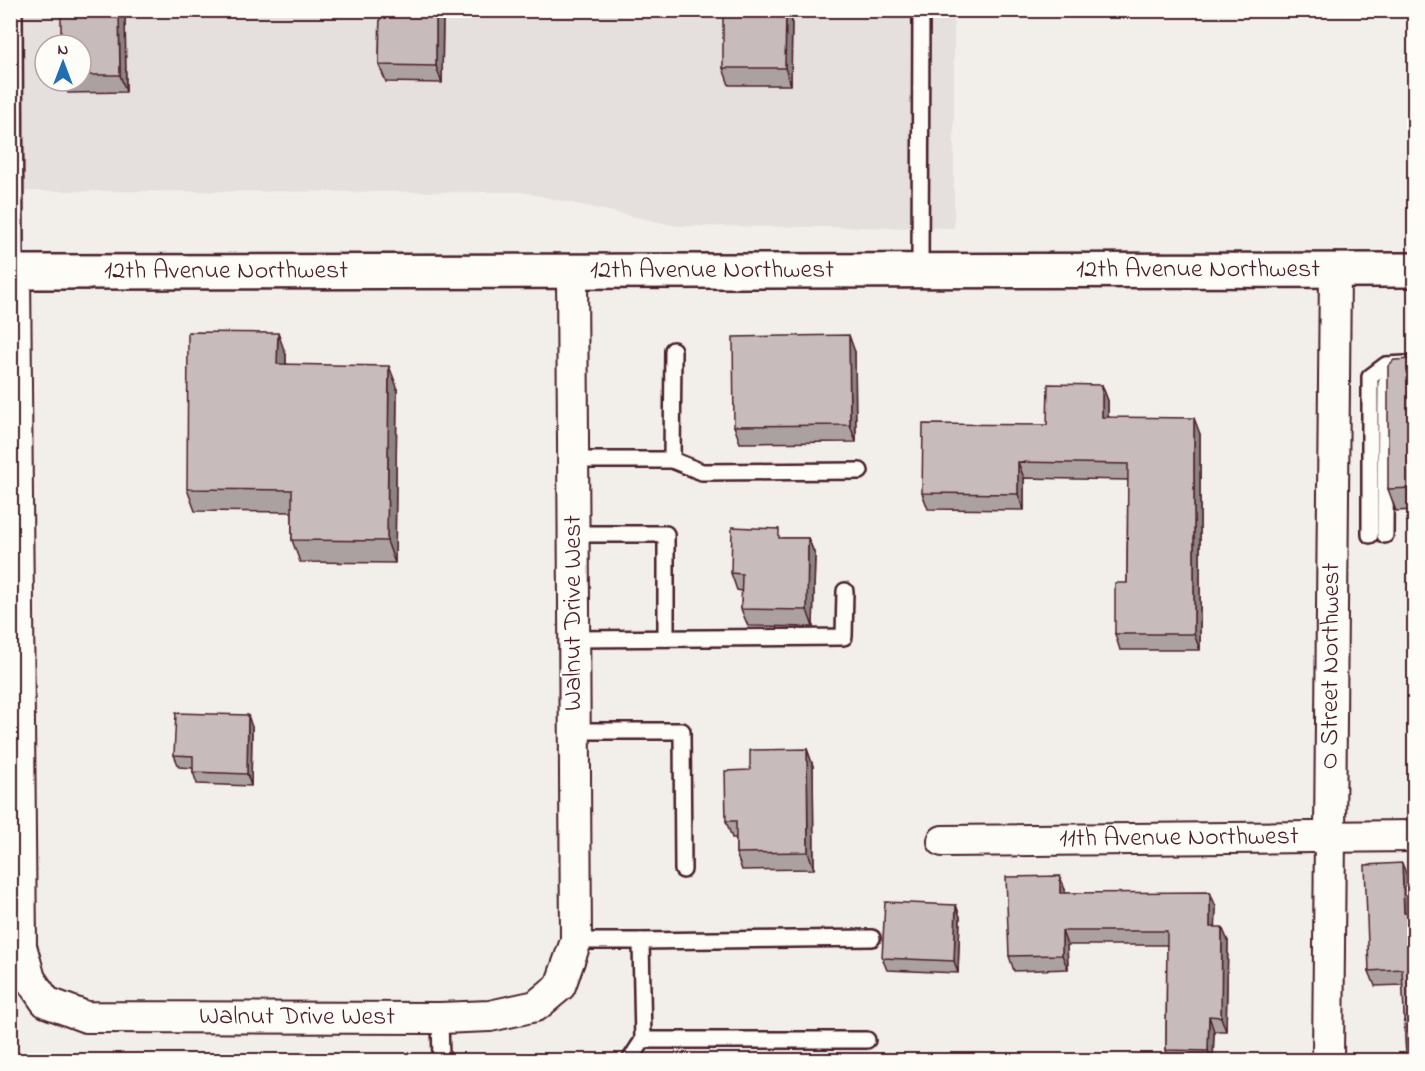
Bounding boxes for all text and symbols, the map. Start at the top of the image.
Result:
north arrow [33,33,93,93]
text: N [58,38,69,62]
street label: 12th Avenue Northwest [1076,251,1320,289]
street label: 12th Avenue Northwest [590,252,834,290]
street label: 12th Avenue Northwest [104,253,348,291]
street label: Walnut Drive West [555,515,593,711]
street label: O Street Northwest [1312,562,1351,770]
street label: 11th Avenue Northwest [1059,818,1299,859]
street label: Walnut Drive West [199,998,395,1037]

